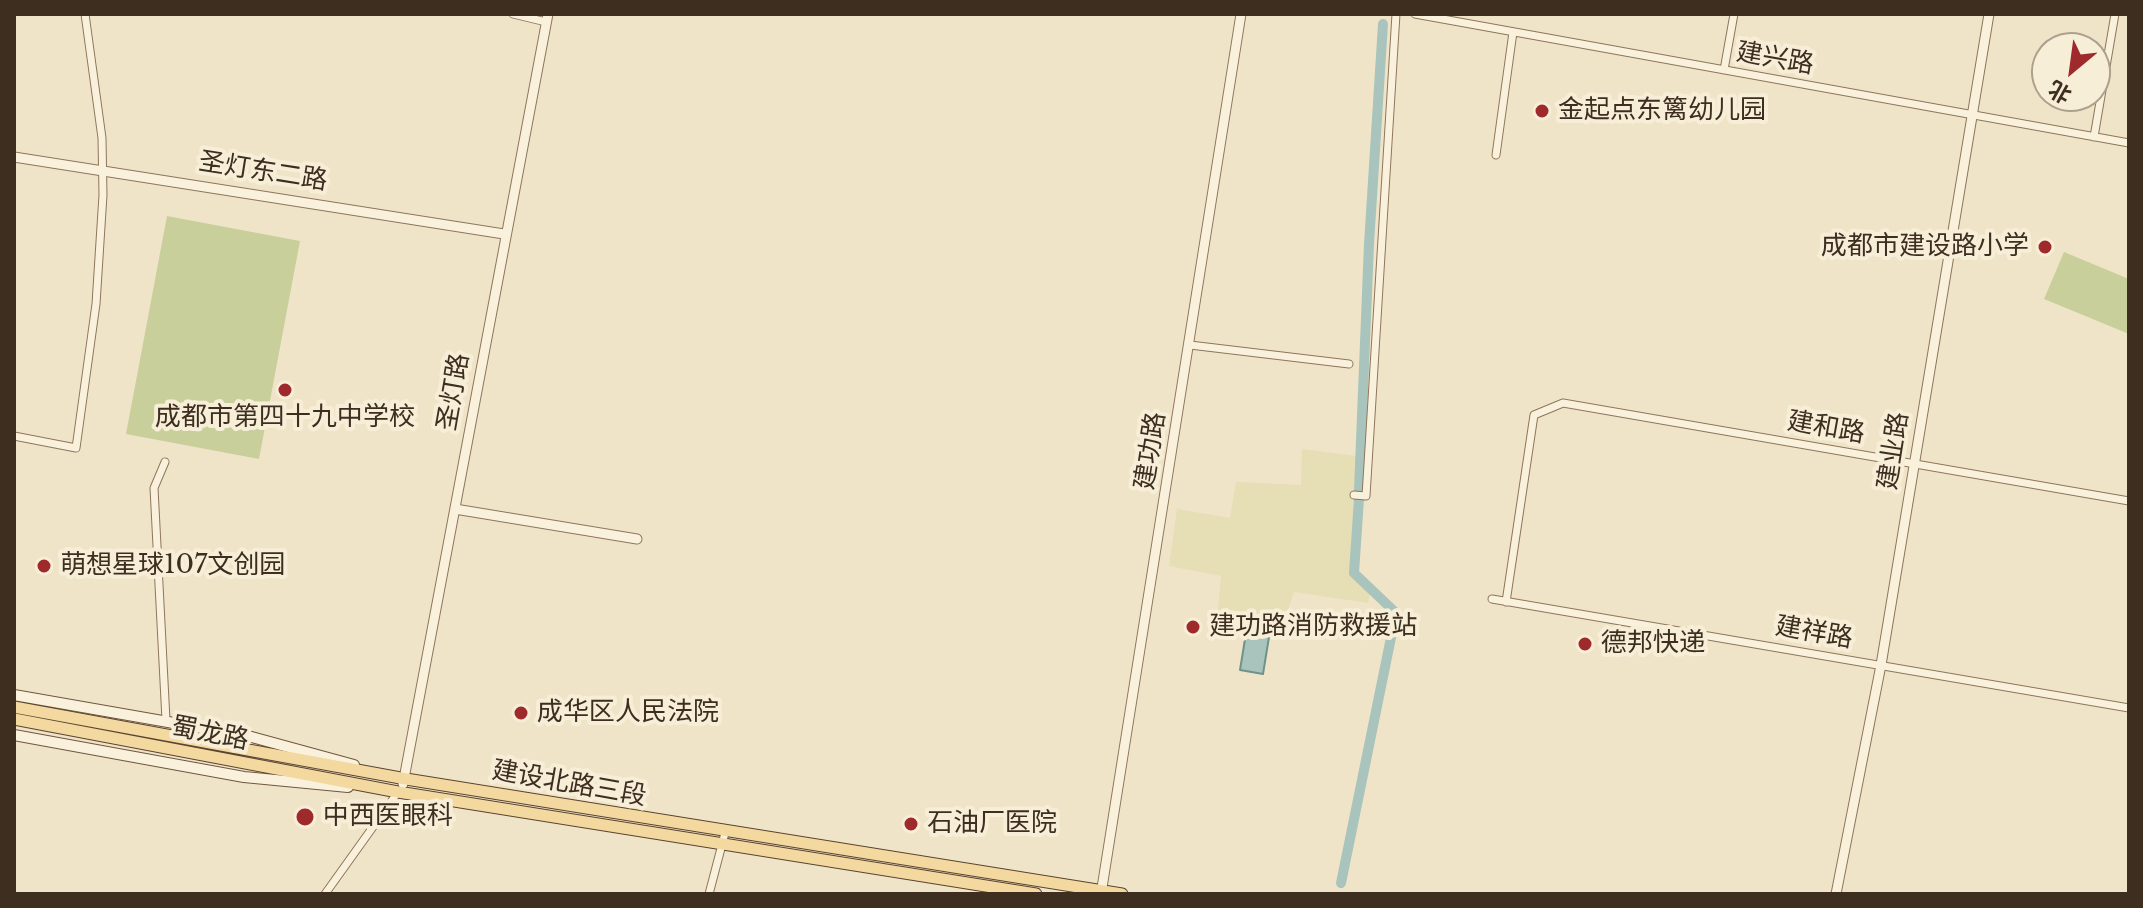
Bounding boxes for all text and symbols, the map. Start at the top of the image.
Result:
north arrow [2031,32,2111,112]
street label: 建兴路 [1734,37,1816,81]
text: 北 [2044,75,2076,109]
place label: 金起点东篱幼儿园 [1558,95,1766,127]
marker: 金起点东篱幼儿园 [1533,102,1551,120]
street label: 圣灯东二路 [196,146,330,198]
place label: 成都市建设路小学 [1821,231,2029,263]
marker: 成都市建设路小学 [2036,238,2054,256]
street label: 圣灯路 [432,351,476,433]
marker: 成都市第四十九中学校 [276,381,294,399]
place label: 成都市第四十九中学校 [155,402,415,434]
street label: 建和路 [1785,406,1867,450]
street label: 建功路 [1129,410,1173,492]
street label: 建业路 [1872,410,1916,492]
place label: 萌想星球107文创园 [60,550,285,582]
marker: 萌想星球107文创园 [35,557,53,575]
place label: 建功路消防救援站 [1209,611,1417,643]
street label: 建祥路 [1773,611,1855,655]
marker: 建功路消防救援站 [1184,618,1202,636]
place label: 德邦快递 [1601,628,1705,660]
marker: 德邦快递 [1576,635,1594,653]
place label: 成华区人民法院 [537,697,719,729]
marker: 成华区人民法院 [512,704,530,722]
street label: 蜀龙路 [169,711,251,757]
street label: 建设北路三段 [489,755,649,813]
place label: 中西医眼科 [323,801,453,833]
marker: 中西医眼科 [294,806,316,828]
place label: 石油厂医院 [927,808,1057,840]
marker: 石油厂医院 [902,815,920,833]

